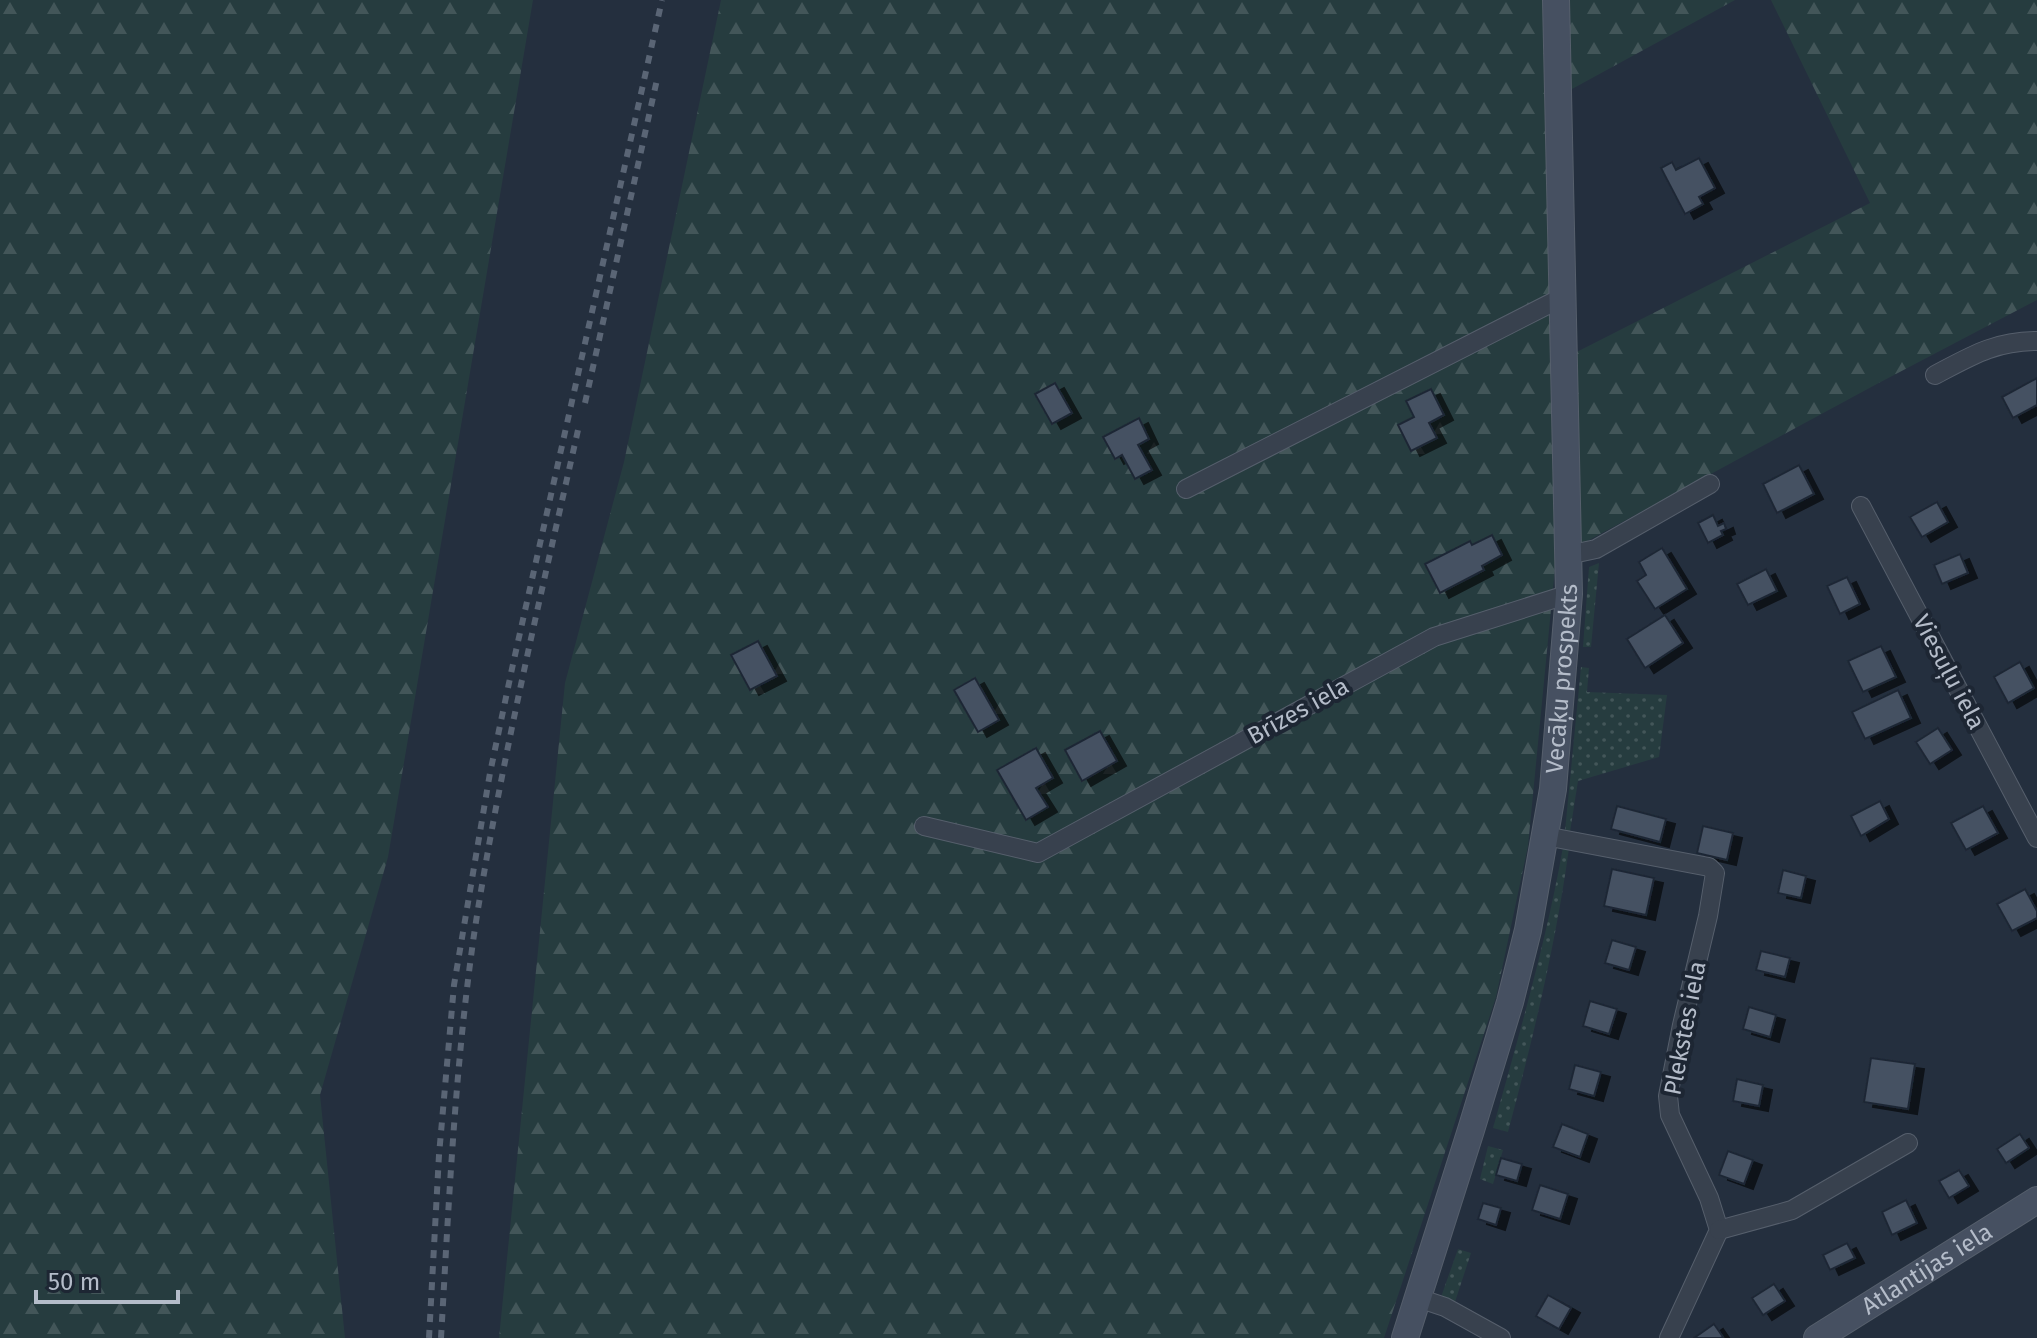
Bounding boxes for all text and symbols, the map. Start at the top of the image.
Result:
street label: Vecāķu prospekts [1540,584,1583,775]
street label: Viesuļu iela [1906,610,1991,734]
street label: Brīzes iela [1242,672,1354,750]
street label: Plekstes iela [1658,959,1712,1097]
street label: Atlantijas iela [1857,1218,1998,1320]
scale bar [36,1254,178,1304]
text: 50 m [48,1268,100,1296]

